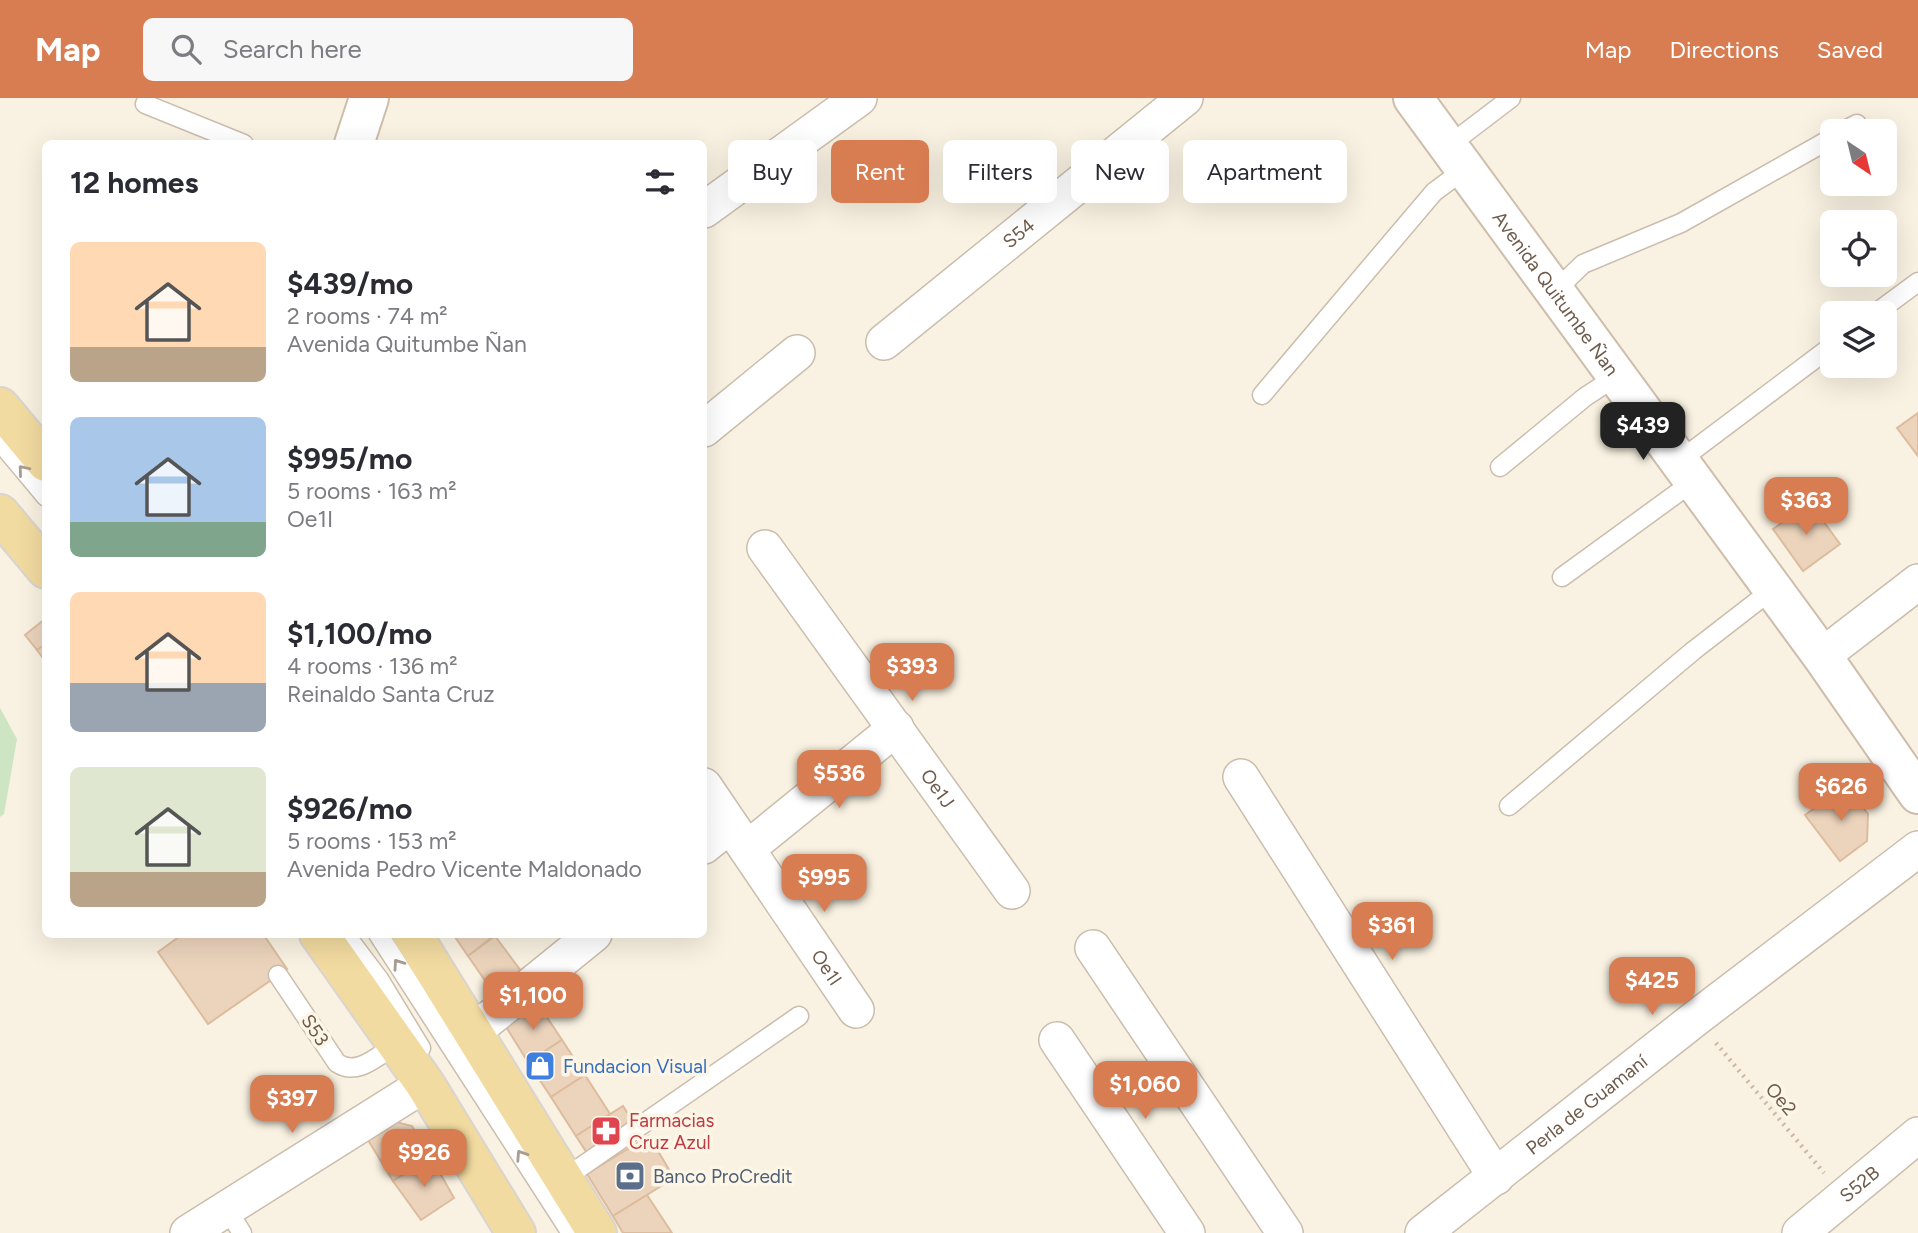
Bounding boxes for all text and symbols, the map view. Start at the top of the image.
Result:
search box [143,18,633,81]
text: Map [35,30,101,69]
icon: search [167,30,205,68]
text: Search here [223,33,362,65]
text: Map [1585,35,1631,64]
text: Directions [1669,35,1779,64]
text: Saved [1817,35,1883,64]
north arrow [1820,119,1897,196]
map controls [1820,119,1897,378]
chip: Buy [728,140,817,203]
chip: Rent [831,140,929,203]
chip: Filters [943,140,1057,203]
chip: New [1071,140,1169,203]
chip: Apartment [1183,140,1347,203]
icon: filters [641,163,679,201]
text: 12 homes [70,164,198,201]
street label: Avenida Quitumbe Ñan [1488,206,1624,380]
button: locate [1820,210,1897,287]
street label: S54 [998,213,1039,253]
text: $439/mo [287,265,413,302]
icon: home [126,270,210,354]
button: layers [1820,301,1897,378]
text: 2 rooms · 74 m² [287,302,448,330]
text: Avenida Quitumbe Ñan [287,330,527,358]
pin: $439 [1602,402,1684,462]
text: $439 [1616,411,1670,439]
text: $995/mo [287,440,412,477]
icon: home [126,445,210,529]
one-way arrow [19,465,31,478]
text: 5 rooms · 163 m² [287,477,456,505]
pin: $363 [1765,478,1847,537]
text: $363 [1780,486,1832,514]
text: Oe1I [287,505,333,533]
text: $1,100/mo [287,615,432,652]
icon: home [126,620,210,704]
pin: $393 [871,644,953,703]
text: 4 rooms · 136 m² [287,652,458,680]
text: $393 [886,652,938,680]
text: Reinaldo Santa Cruz [287,680,495,708]
pin: $536 [798,750,880,810]
text: $536 [813,759,865,787]
street label: Oe1J [916,764,960,812]
pin: $626 [1800,764,1882,823]
text: $626 [1815,772,1867,800]
text: $926/mo [287,790,412,827]
icon: home [126,795,210,879]
text: 5 rooms · 153 m² [287,827,457,855]
pin: $995 [783,854,865,914]
text: Avenida Pedro Vicente Maldonado [287,855,642,883]
text: $995 [798,863,850,891]
pin: $361 [1351,902,1433,962]
text: $361 [1368,911,1416,939]
street label: Oe1I [807,945,847,989]
pin: $425 [1611,958,1693,1017]
one-way arrow [394,959,406,972]
text: $425 [1625,966,1679,994]
pin: $1,100 [476,972,590,1032]
text: $1,100 [499,981,567,1009]
street label: S53 [296,1010,334,1050]
street label: Perla de Guamaní [1521,1048,1653,1159]
shop icon: Fundacion Visual [523,1049,557,1083]
place label: Fundacion Visual [563,1055,707,1078]
pin: $1,060 [1088,1062,1202,1121]
text: $1,060 [1109,1070,1181,1098]
pin: $397 [251,1076,333,1135]
street label: Oe2 [1761,1078,1801,1120]
text: $397 [266,1084,318,1112]
place label: Farmacias Cruz Azul [629,1109,715,1154]
pharmacy icon: Farmacias Cruz Azul [589,1114,623,1148]
pin: $926 [383,1130,465,1189]
text: $926 [398,1138,450,1166]
one-way arrow [517,1149,530,1162]
bank icon: Banco ProCredit [613,1159,647,1193]
street label: S52B [1835,1161,1884,1207]
place label: Banco ProCredit [653,1165,792,1188]

